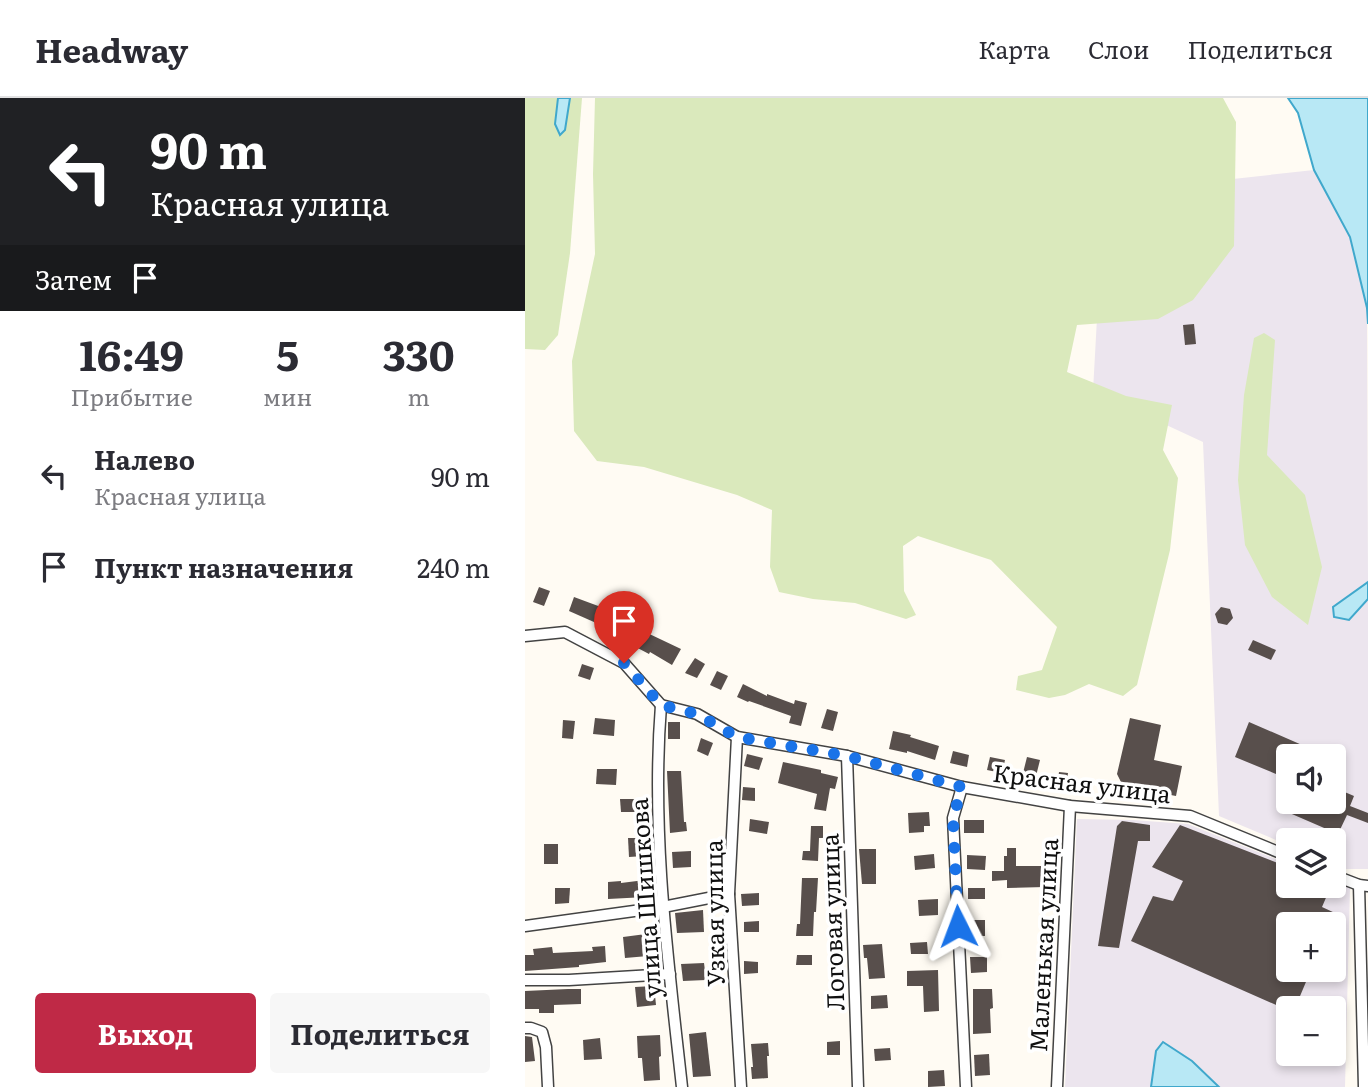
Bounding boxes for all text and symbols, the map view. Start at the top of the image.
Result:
text: Headway [35,24,188,73]
text: Карта [978,31,1050,66]
text: Слои [1088,31,1149,66]
text: Поделиться [1187,31,1333,66]
text: 90 m [150,111,267,184]
icon: left [35,126,126,217]
text: Красная улица [150,178,389,226]
text: Затем [35,259,112,298]
icon: arrive [126,259,164,297]
text: 16:49 [79,322,184,384]
text: 5 [276,322,299,384]
text: 330 [383,322,455,384]
text: Прибытие [70,379,193,413]
text: мин [263,379,312,413]
text: m [407,379,430,413]
text: Налево [94,439,195,478]
text: 90 m [431,456,490,495]
icon: left [35,457,73,495]
text: Красная улица [94,478,266,512]
text: Пункт назначения [94,547,353,586]
text: 240 m [417,547,490,586]
icon: arrive [35,548,73,586]
pin [594,591,654,663]
icon: arrive [605,602,643,640]
map controls [1276,744,1346,1066]
button: sound [1276,744,1346,814]
street label: Красная улица [991,754,1173,810]
street label: улица Шишкова [620,797,668,999]
button: layers [1276,828,1346,898]
street label: Логовая улица [810,833,852,1011]
street label: Маленькая улица [1019,837,1065,1053]
street label: Узкая улица [694,839,732,987]
position arrow [921,889,995,963]
button: + [1276,912,1346,982]
button: Выход [35,993,256,1073]
button: Поделиться [270,993,490,1073]
button: − [1276,996,1346,1066]

